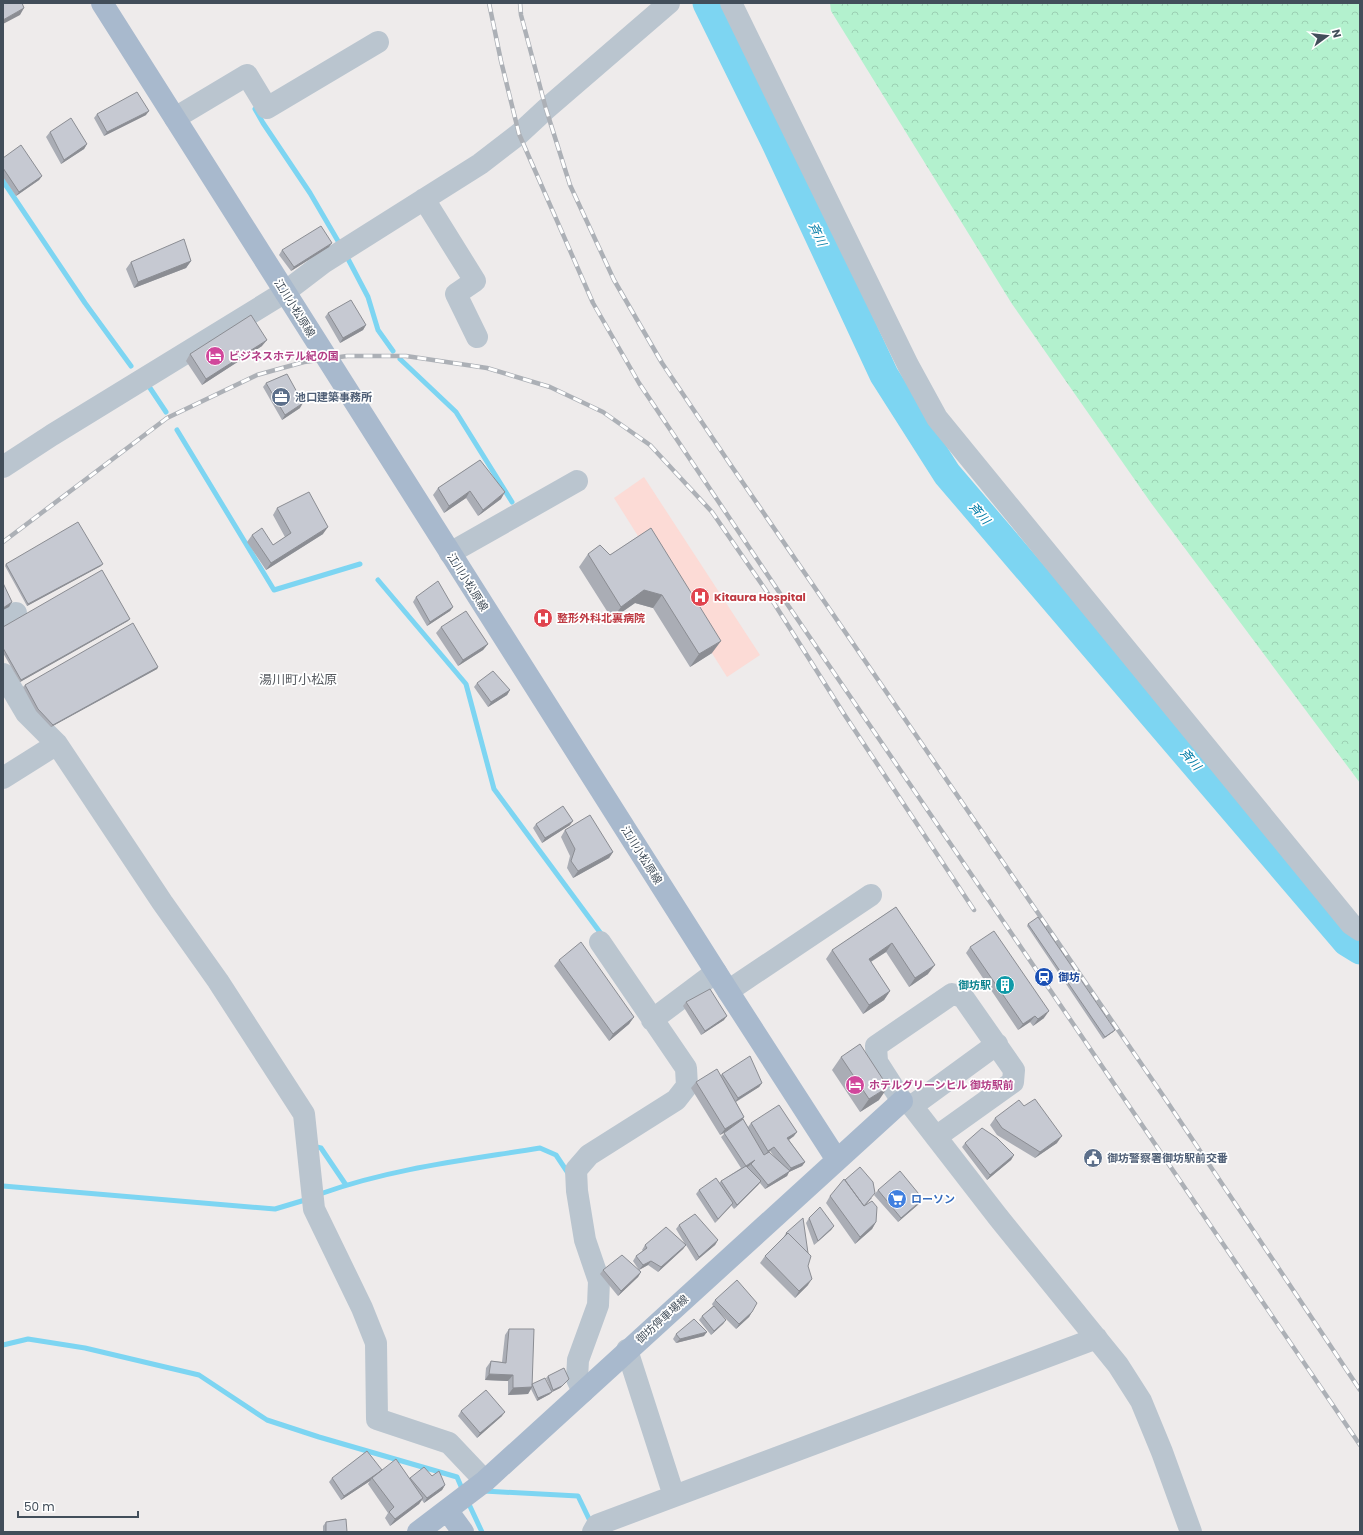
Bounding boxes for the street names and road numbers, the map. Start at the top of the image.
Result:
street label: 江川小松原線 [271,276,319,340]
street label: 江川小松原線 [444,550,492,614]
street label: 江川小松原線 [618,823,666,887]
street label: 御坊停車場線 [631,1291,692,1348]

